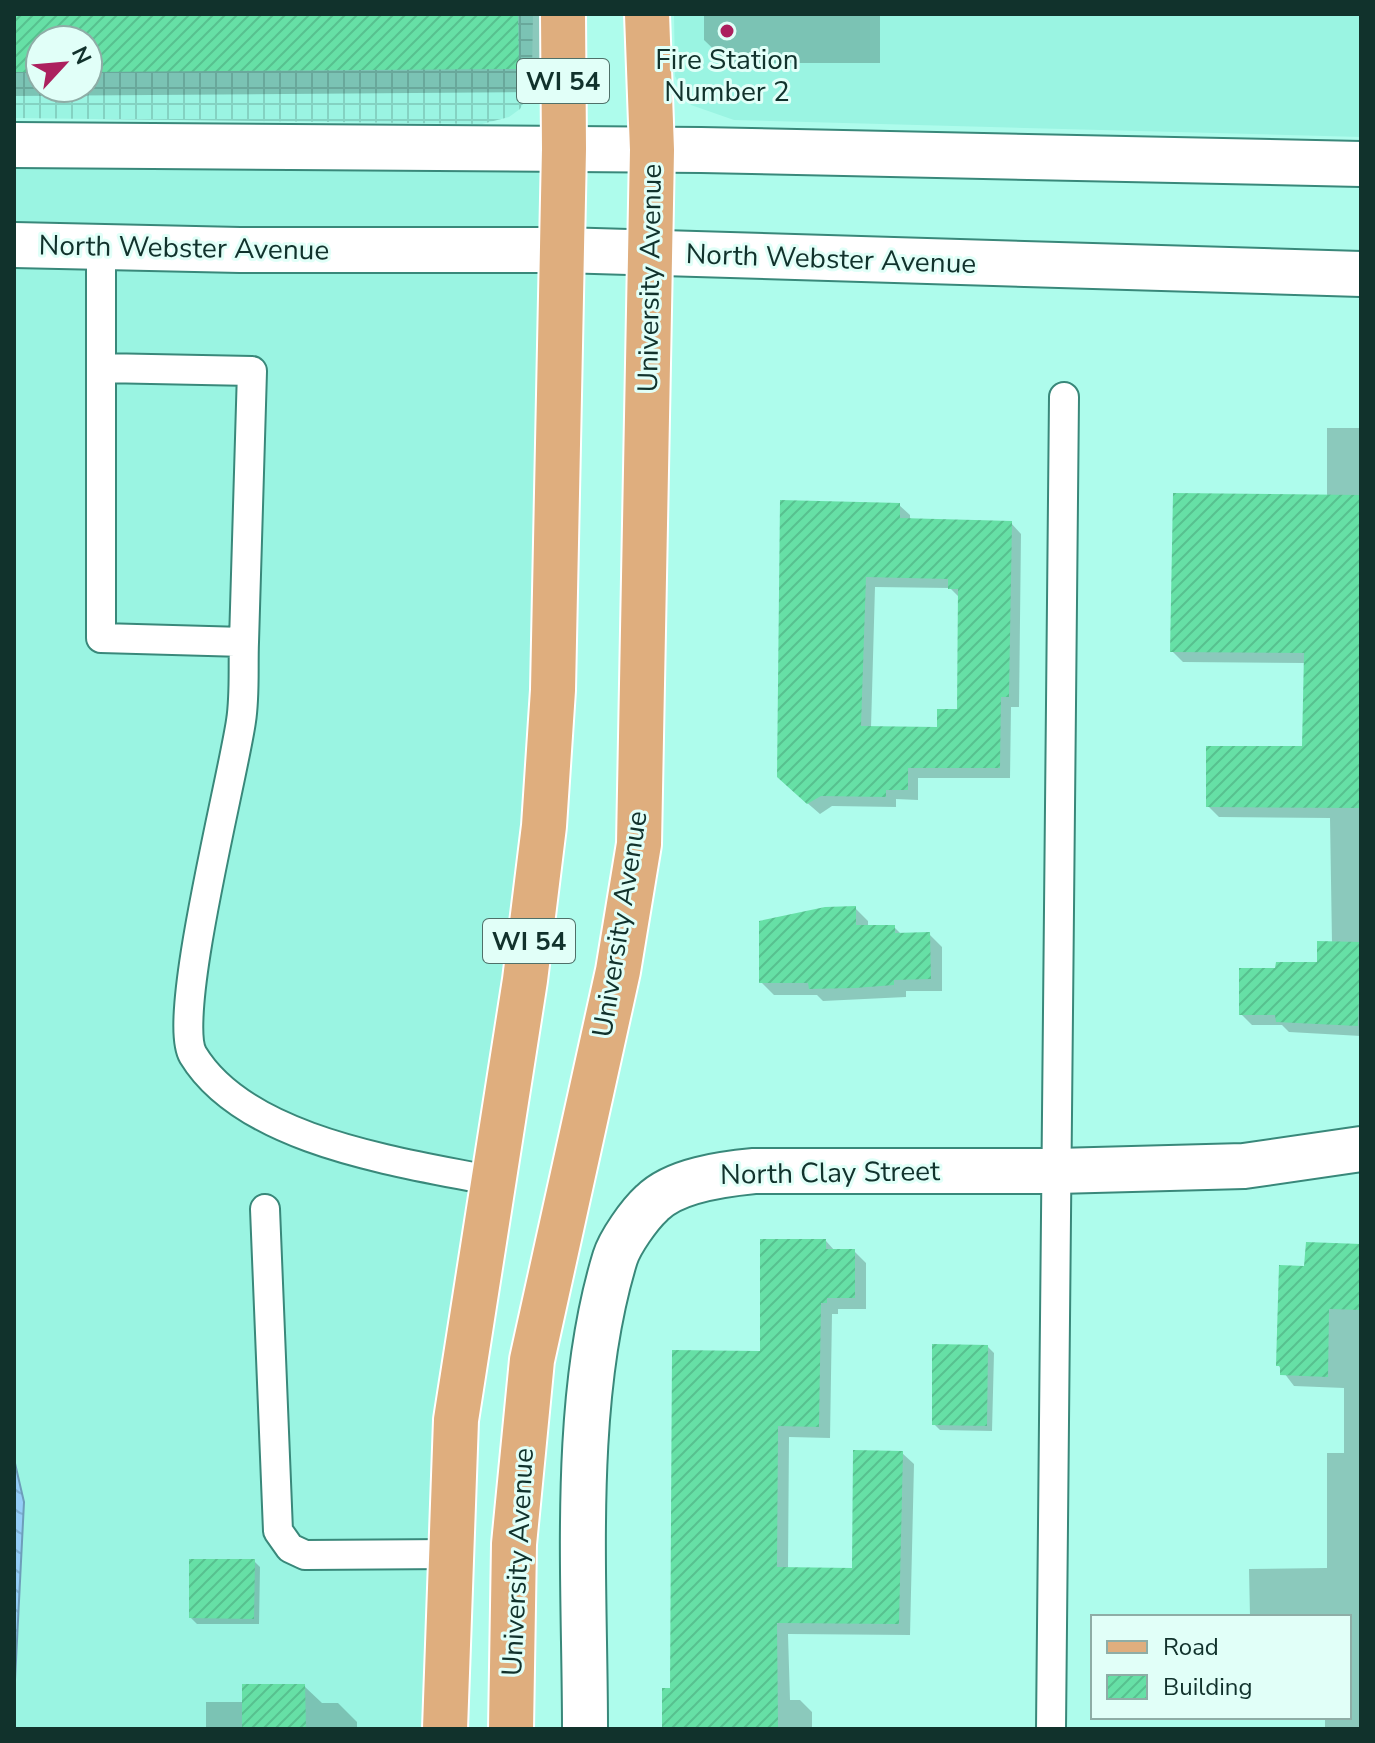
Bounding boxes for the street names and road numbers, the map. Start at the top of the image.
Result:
road number: WI 54 [517,59,609,103]
street label: University Avenue [629,163,671,393]
street label: North Webster Avenue [38,226,330,270]
street label: North Webster Avenue [685,235,977,283]
street label: University Avenue [583,808,657,1040]
road number: WI 54 [483,919,575,963]
street label: North Clay Street [720,1152,940,1194]
street label: University Avenue [493,1447,543,1677]

